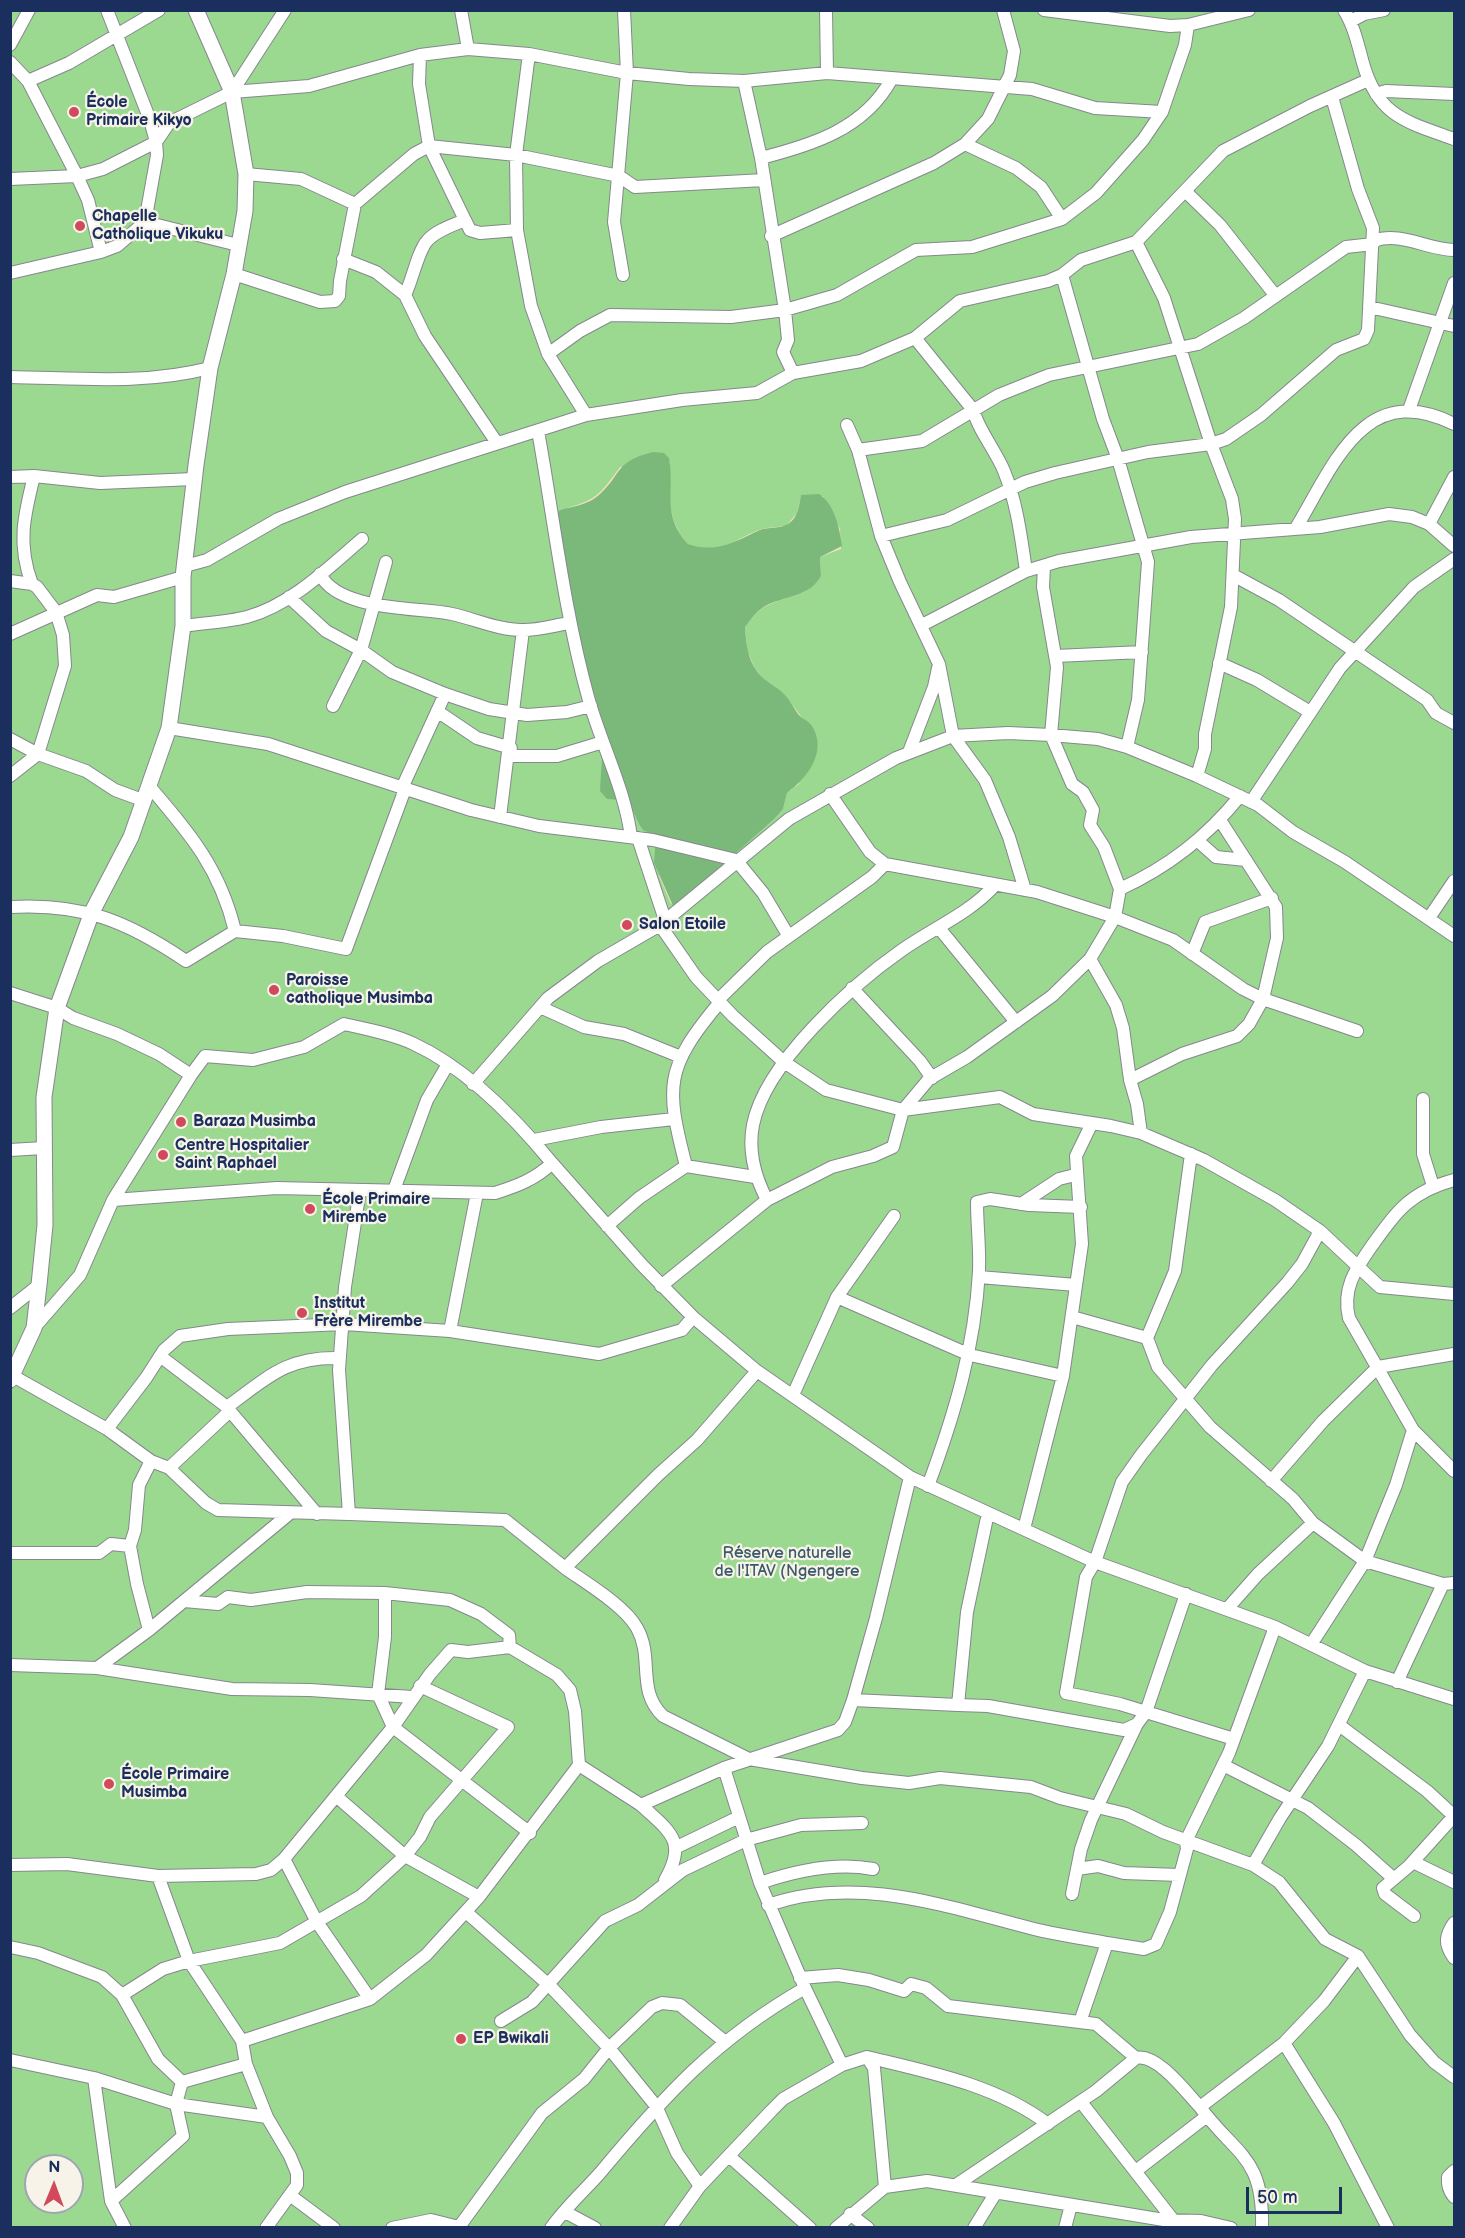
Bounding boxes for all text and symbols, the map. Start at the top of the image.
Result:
place label: École Primaire Kikyo [86,93,192,131]
marker: École Primaire Kikyo [67,105,81,119]
place label: Chapelle Catholique Vikuku [92,207,223,245]
marker: Chapelle Catholique Vikuku [73,219,87,233]
place label: Salon Etoile [639,915,726,935]
marker: Salon Etoile [620,918,634,932]
place label: Paroisse catholique Musimba [286,971,433,1009]
marker: Paroisse catholique Musimba [267,983,281,997]
place label: Baraza Musimba [193,1112,316,1132]
marker: Baraza Musimba [174,1115,188,1129]
place label: Centre Hospitalier Saint Raphael [175,1136,309,1174]
marker: Centre Hospitalier Saint Raphael [156,1148,170,1162]
place label: École Primaire Mirembe [322,1190,430,1228]
marker: École Primaire Mirembe [303,1202,317,1216]
place label: Institut Frère Mirembe [314,1294,422,1332]
marker: Institut Frère Mirembe [295,1306,309,1320]
park label: Réserve naturelle de l'ITAV (Ngengere [715,1544,859,1582]
place label: École Primaire Musimba [121,1765,229,1803]
marker: École Primaire Musimba [102,1777,116,1791]
place label: EP Bwikali [473,2029,549,2049]
marker: EP Bwikali [454,2032,468,2046]
north arrow [24,2154,84,2214]
text: N [48,2158,60,2177]
scale bar [1249,2175,1345,2213]
text: 50 m [1257,2187,1298,2208]

